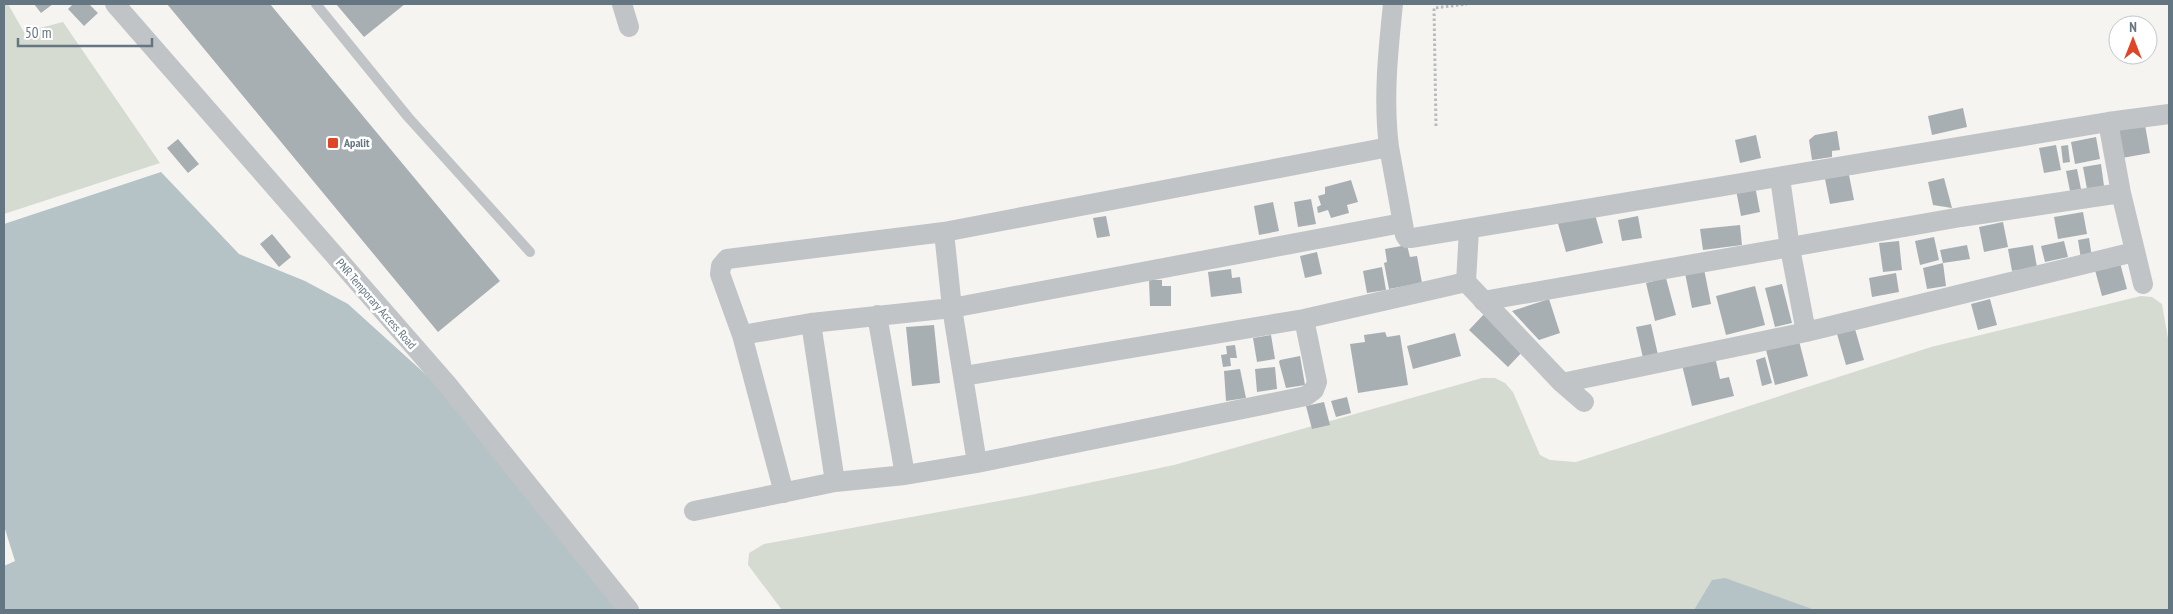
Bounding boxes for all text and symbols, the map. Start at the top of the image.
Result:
scale bar [18,15,151,47]
north arrow [2108,15,2158,65]
text: N [2129,18,2137,36]
text: 50 m [25,23,51,42]
place label: Apalit [343,135,370,150]
marker: Apalit [326,136,340,150]
street label: PNR Temporary Access Road [333,255,420,352]

